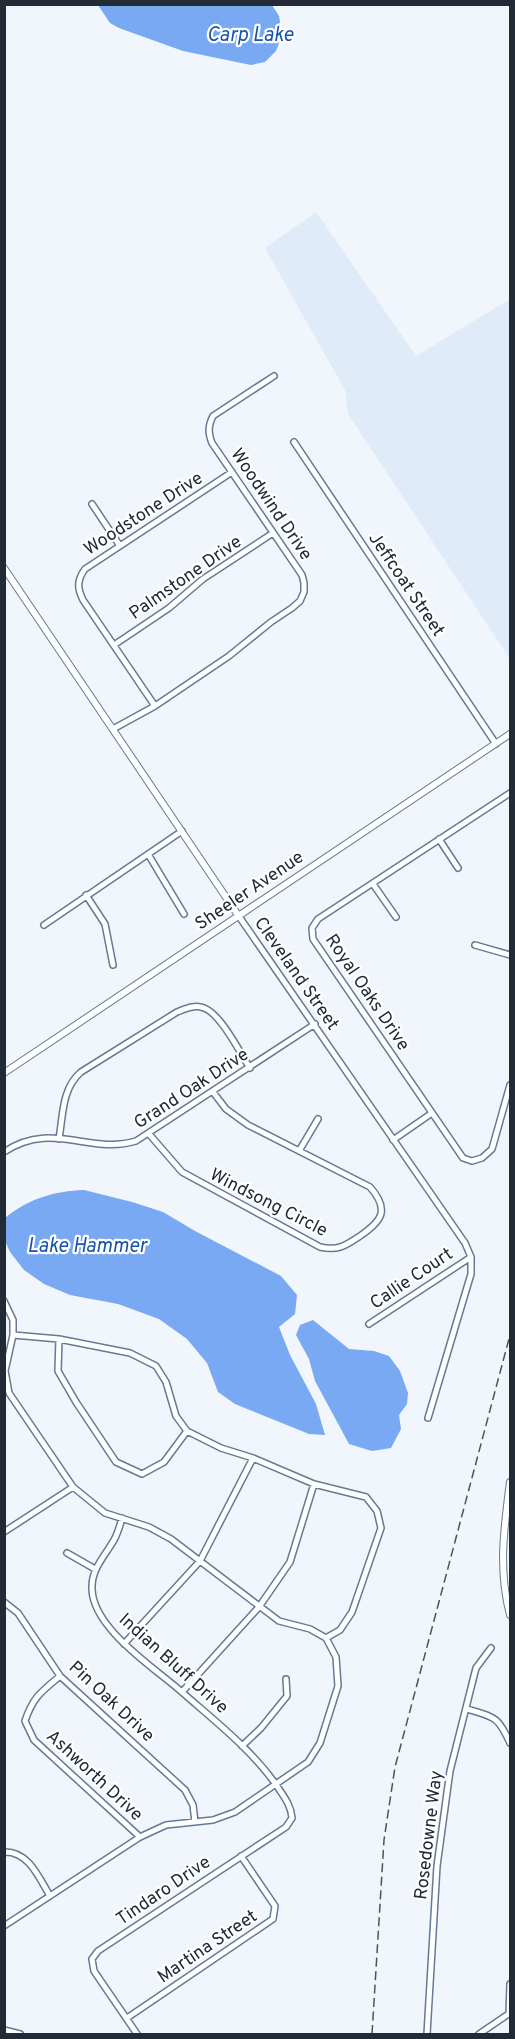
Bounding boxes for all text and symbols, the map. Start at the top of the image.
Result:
water label: Carp Lake [207,23,294,49]
street label: Woodwind Drive [225,444,317,565]
street label: Woodstone Drive [80,467,208,561]
street label: Jeffcoat Street [362,528,449,641]
street label: Palmstone Drive [125,531,247,626]
street label: Sheeler Avenue [191,846,309,936]
street label: Cleveland Street [248,913,343,1035]
street label: Royal Oaks Drive [319,930,414,1056]
street label: Grand Oak Drive [130,1044,254,1135]
street label: Windsong Circle [205,1164,331,1243]
water label: Lake Hammer [27,1234,148,1260]
street label: Callie Court [366,1243,458,1315]
street label: Indian Bluff Drive [113,1609,233,1719]
street label: Pin Oak Drive [63,1657,159,1748]
street label: Ashworth Drive [41,1725,147,1827]
street label: Rosedowne Way [410,1769,449,1901]
street label: Tindaro Drive [112,1851,215,1931]
street label: Martina Street [154,1905,262,1989]

